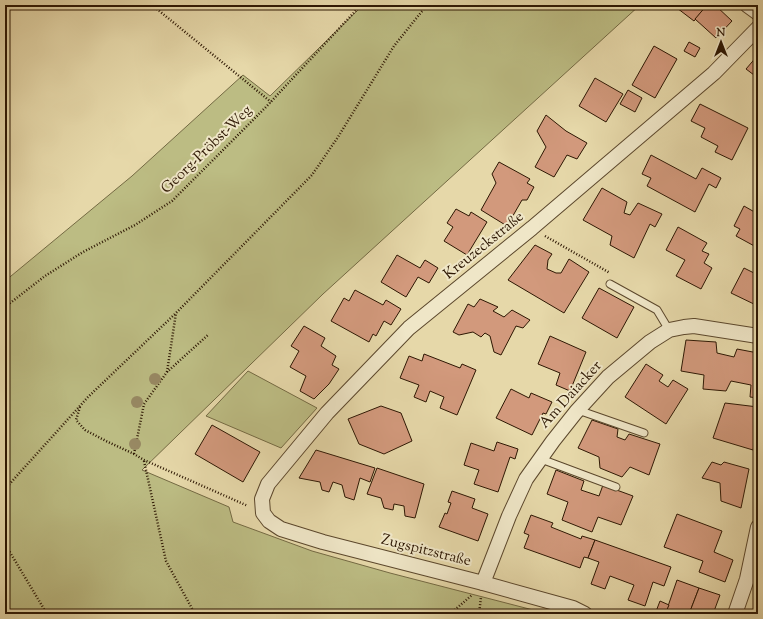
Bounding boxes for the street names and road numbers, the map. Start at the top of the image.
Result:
street label: Georg-Pröbst-Weg [157,101,257,199]
street label: Kreuzeckstraße [439,207,529,285]
street label: Am Daiacker [535,356,607,434]
street label: Zugspitzstraße [379,530,473,572]

